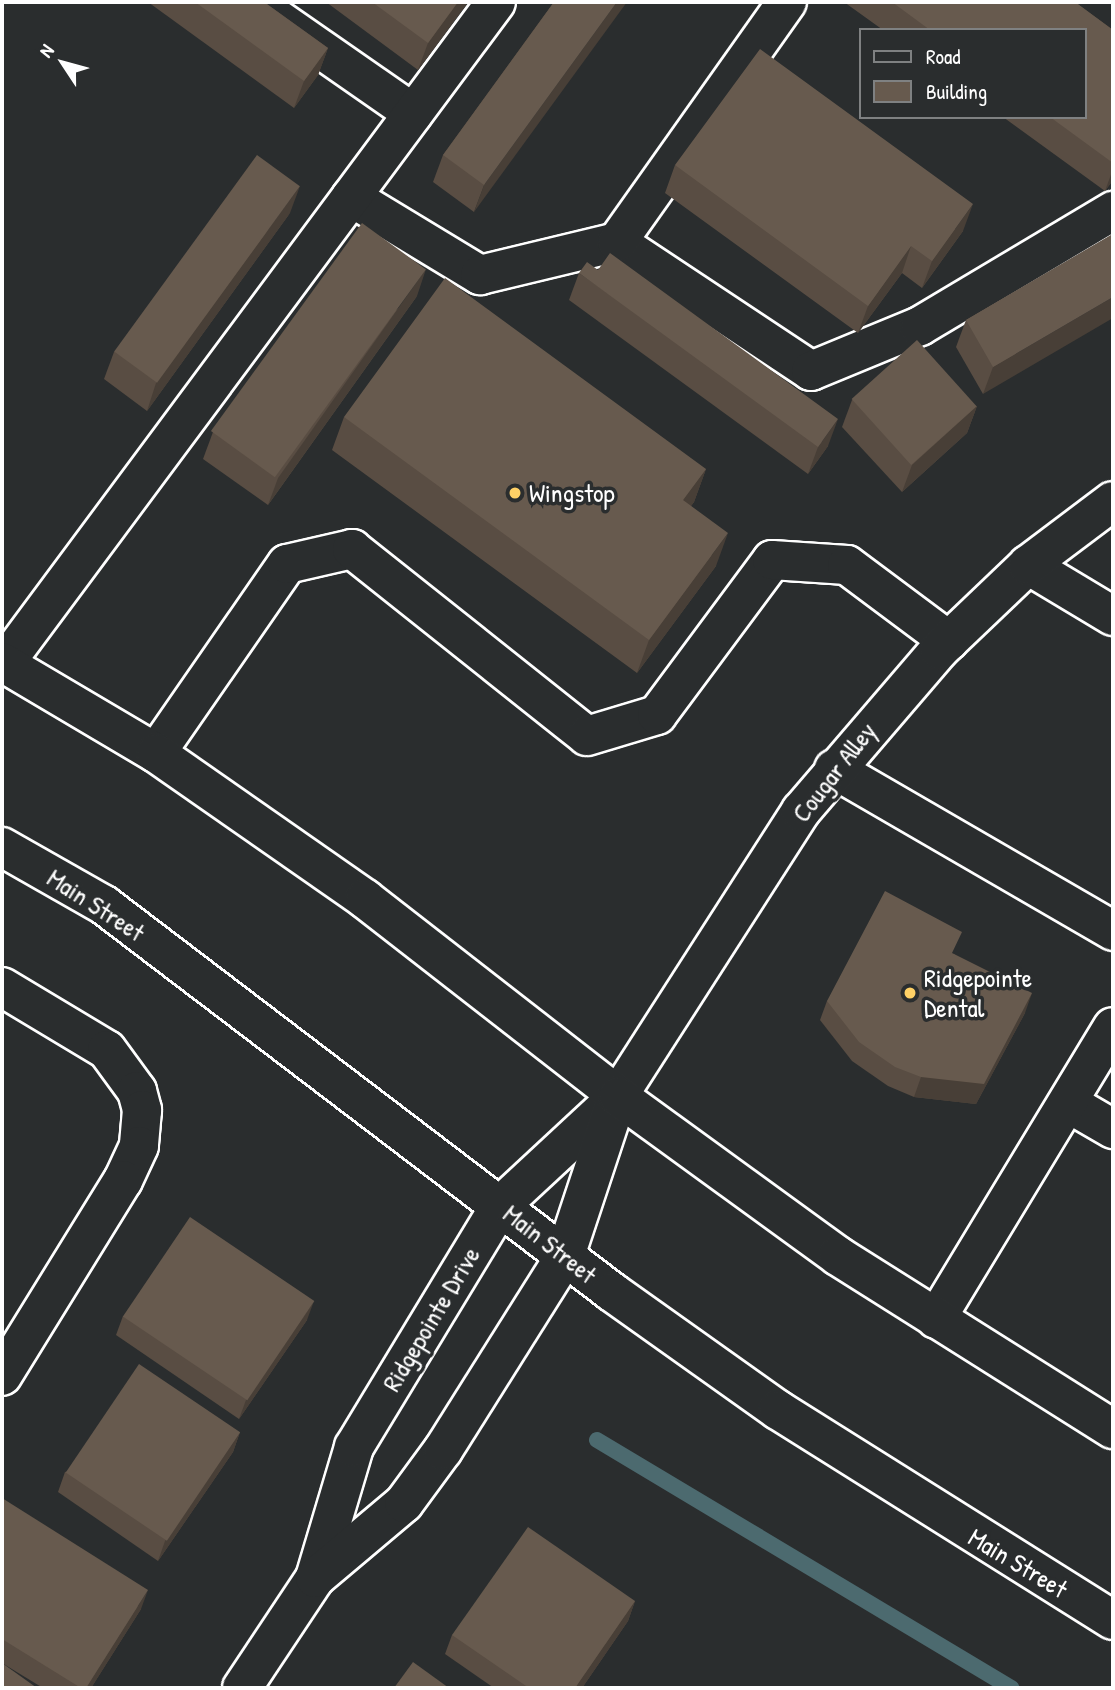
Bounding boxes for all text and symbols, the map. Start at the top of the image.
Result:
north arrow [28,28,98,98]
legend [860,28,1087,119]
text: N [33,39,59,62]
text: Road [926,42,960,71]
text: Building [926,77,987,106]
place label: Wingstop [529,477,615,509]
marker: Wingstop [507,485,523,501]
street label: Cougar Alley [785,716,883,828]
street label: Main Street [41,862,151,948]
place label: Ridgepointe Dental [924,962,1032,1024]
marker: Ridgepointe Dental [902,985,918,1001]
street label: Main Street [497,1198,603,1290]
street label: Ridgepointe Drive [376,1241,486,1397]
street label: Main Street [963,1521,1073,1605]

